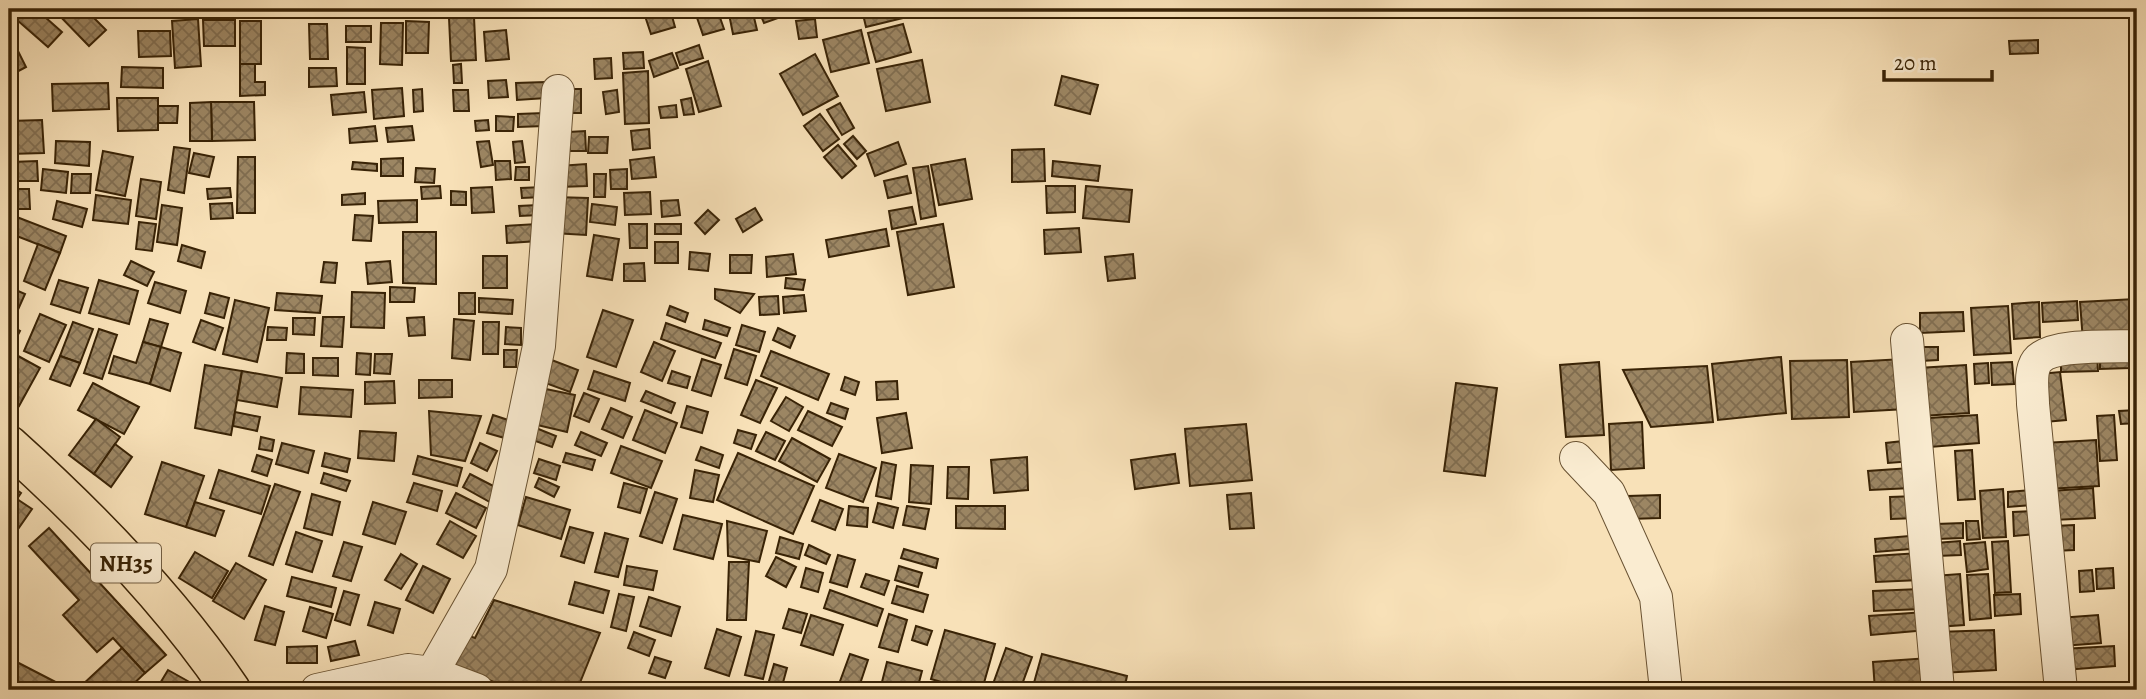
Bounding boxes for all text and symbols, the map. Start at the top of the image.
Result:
scale bar [1884,38,1992,82]
text: 20 m [1894,49,1937,77]
road number: NH35 [91,544,161,582]

